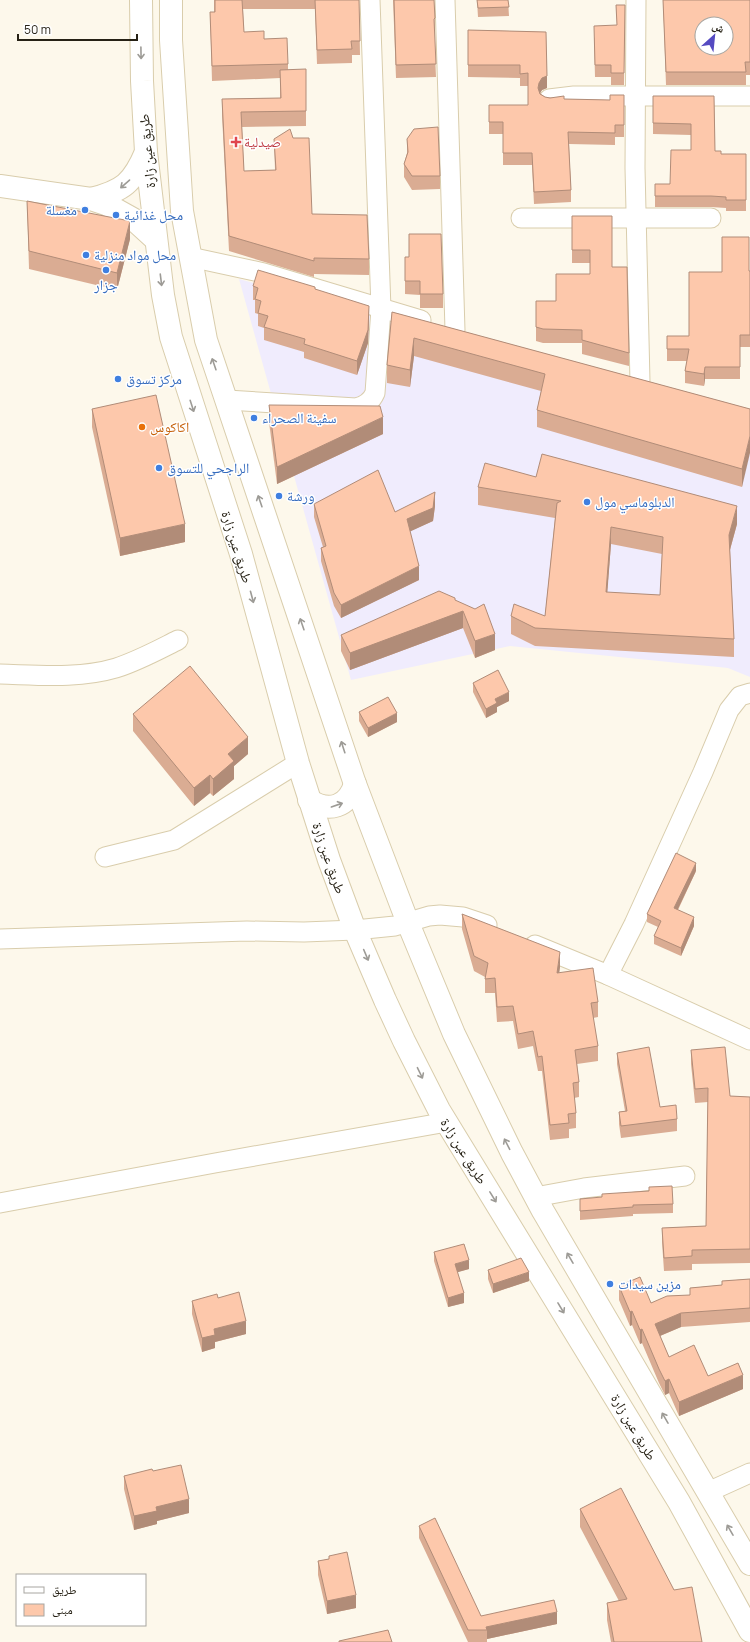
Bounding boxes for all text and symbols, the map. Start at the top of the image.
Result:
scale bar [18,16,137,42]
north arrow [694,16,734,56]
text: ش [710,17,728,37]
text: 50 m [24,21,51,38]
one-way arrow [138,46,145,59]
street label: طريق عين زارة [134,113,160,189]
place label: صيدلية [244,132,281,151]
marker: صيدلية [231,137,241,147]
one-way arrow [120,179,131,188]
place label: مغسلة [46,200,77,219]
marker: مغسلة [80,205,90,215]
place label: محل غذائية [124,205,183,224]
marker: محل غذائية [111,210,121,220]
place label: محل مواد منزلية [94,245,176,264]
marker: محل مواد منزلية [81,250,91,260]
marker: جزار [101,265,111,275]
one-way arrow [157,273,165,286]
place label: جزار [93,275,118,294]
one-way arrow [210,358,218,370]
place label: مركز تسوق [126,369,182,388]
marker: مركز تسوق [113,374,123,384]
one-way arrow [189,399,197,411]
place label: سفينة الصحراء [262,408,337,427]
marker: سفينة الصحراء [249,413,259,423]
place label: اكاكوس [150,417,189,436]
marker: اكاكوس [137,422,147,432]
place label: الراجحي للتسوق [167,458,249,480]
marker: الراجحي للتسوق [154,463,164,473]
place label: ورشة [287,486,315,505]
marker: ورشة [274,491,284,501]
place label: الدبلوماسي مول [595,492,675,514]
one-way arrow [256,494,263,507]
marker: الدبلوماسي مول [582,497,592,507]
street label: طريق عين زارة [217,508,257,586]
one-way arrow [249,590,256,603]
one-way arrow [297,618,305,630]
one-way arrow [338,741,346,753]
one-way arrow [330,801,343,808]
street label: طريق عين زارة [307,820,351,896]
one-way arrow [362,948,370,960]
one-way arrow [417,1067,424,1079]
street label: طريق عين زارة [436,1114,492,1188]
one-way arrow [503,1139,511,1151]
one-way arrow [489,1191,497,1203]
one-way arrow [566,1252,574,1264]
place label: مزين سيدات [618,1274,681,1293]
marker: مزين سيدات [605,1279,615,1289]
one-way arrow [557,1302,565,1314]
street label: طريق عين زارة [606,1390,662,1464]
one-way arrow [660,1412,668,1424]
one-way arrow [726,1524,734,1536]
legend [16,1574,146,1626]
text: طريق [52,1581,77,1598]
text: مبنى [52,1601,73,1618]

